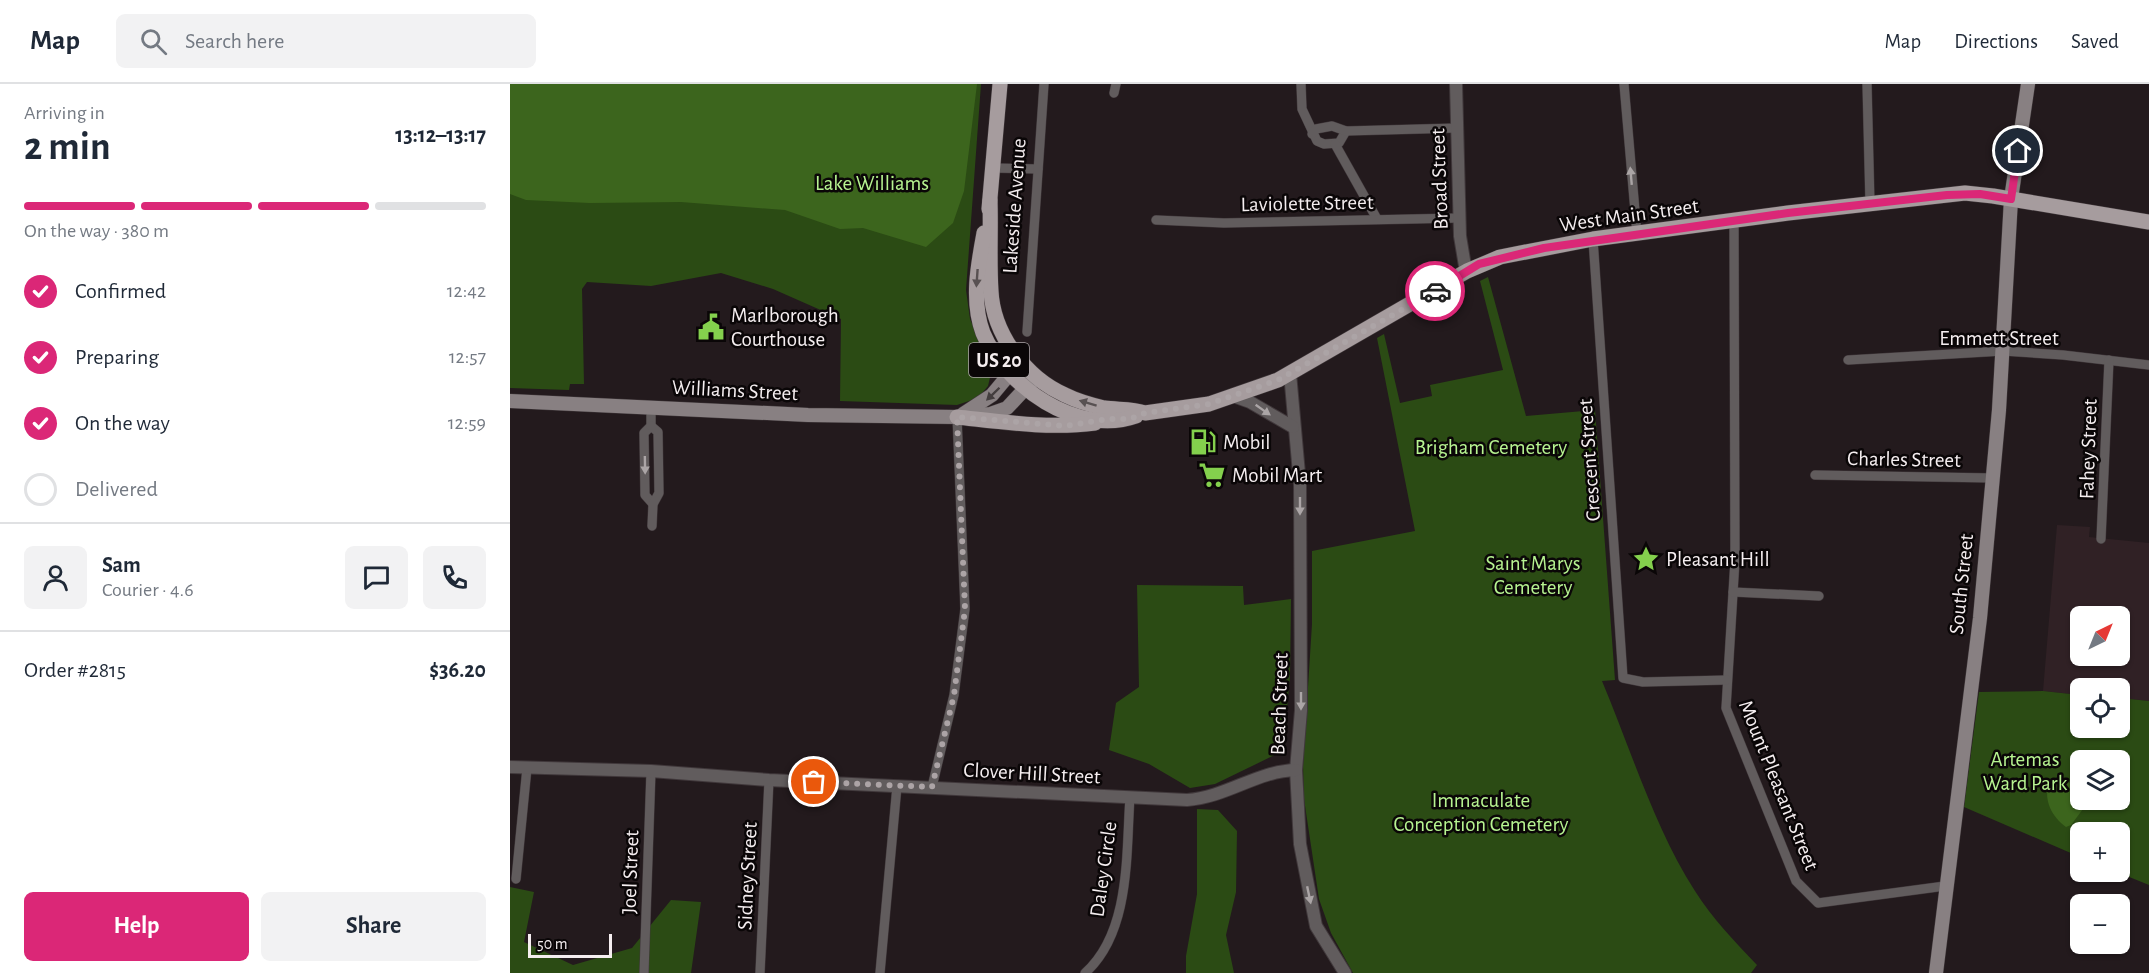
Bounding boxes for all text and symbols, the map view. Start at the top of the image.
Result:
search box [116,14,536,68]
icon: search [137,25,170,58]
text: Map [30,27,80,55]
text: Search here [185,30,284,52]
text: Map [1885,31,1921,52]
text: Directions [1954,31,2038,52]
text: Saved [2071,31,2119,52]
text: Arriving in [24,103,105,123]
text: 13:12–13:17 [395,124,486,146]
pin [1992,125,2043,176]
text: 2 min [24,128,111,167]
street label: Broad Street [1427,128,1452,230]
icon: home [2001,134,2034,167]
street label: Lakeside Avenue [999,138,1030,274]
one-way arrow [1626,166,1636,185]
park label: Lake Williams [815,173,929,194]
street label: Laviolette Street [1240,192,1374,215]
street label: West Main Street [1558,195,1700,236]
text: On the way · 380 m [24,221,169,241]
courier [1405,261,1465,321]
one-way arrow [973,269,982,288]
icon: check [24,275,57,308]
icon: car [1419,275,1452,308]
text: Confirmed [75,280,166,302]
text: 12:42 [447,281,486,301]
place label: Marlborough Courthouse [731,305,839,350]
public building icon: Marlborough Courthouse [696,312,726,342]
street label: Emmett Street [1939,328,2059,349]
icon: check [24,341,57,374]
road number: US 20 [969,343,1029,377]
text: Preparing [75,346,159,368]
text: 12:57 [449,347,486,367]
street label: Williams Street [671,377,799,404]
one-way arrow [986,386,1000,400]
one-way arrow [1079,398,1097,407]
street label: Crescent Street [1575,398,1604,522]
street label: Fahey Street [2076,398,2101,500]
one-way arrow [1255,404,1271,415]
icon: check [24,407,57,440]
text: On the way [75,412,170,434]
text: 12:59 [448,413,486,433]
fuel station icon: Mobil [1188,427,1218,457]
place label: Mobil [1223,432,1271,453]
park label: Brigham Cemetery [1415,437,1567,458]
street label: Charles Street [1847,448,1961,471]
one-way arrow [640,455,650,474]
supermarket icon: Mobil Mart [1197,460,1227,490]
place label: Mobil Mart [1232,465,1323,486]
text: Delivered [75,478,158,500]
one-way arrow [1295,496,1305,515]
street label: South Street [1946,532,1977,635]
place icon: Pleasant Hill [1631,544,1661,574]
button: person [24,546,87,609]
button: chat [345,546,408,609]
button: phone [423,546,486,609]
place label: Pleasant Hill [1666,549,1770,570]
park label: Saint Marys Cemetery [1486,553,1580,598]
text: Sam [102,554,141,576]
text: Courier · 4.6 [102,580,194,600]
north arrow [2070,606,2130,666]
map controls [2070,606,2130,954]
street label: Beach Street [1267,652,1292,756]
text: Order #2815 [24,659,126,681]
text: $36.20 [429,659,486,681]
button: locate [2070,678,2130,738]
one-way arrow [1296,691,1306,710]
street label: Mount Pleasant Street [1735,697,1822,873]
park label: Artemas Ward Park [1983,749,2068,794]
button: layers [2070,750,2130,810]
pin [788,756,839,807]
street label: Clover Hill Street [963,759,1101,788]
icon: bag [797,765,830,798]
park label: Immaculate Conception Cemetery [1394,790,1568,835]
street label: Daley Circle [1086,820,1121,918]
street label: Sidney Street [734,821,761,931]
button: + [2070,822,2130,882]
street label: Joel Street [619,829,642,914]
one-way arrow [1305,885,1314,904]
button: Help [24,892,249,961]
button: Share [261,892,486,961]
button: − [2070,894,2130,954]
scale bar [528,931,612,958]
text: 50 m [537,936,568,952]

